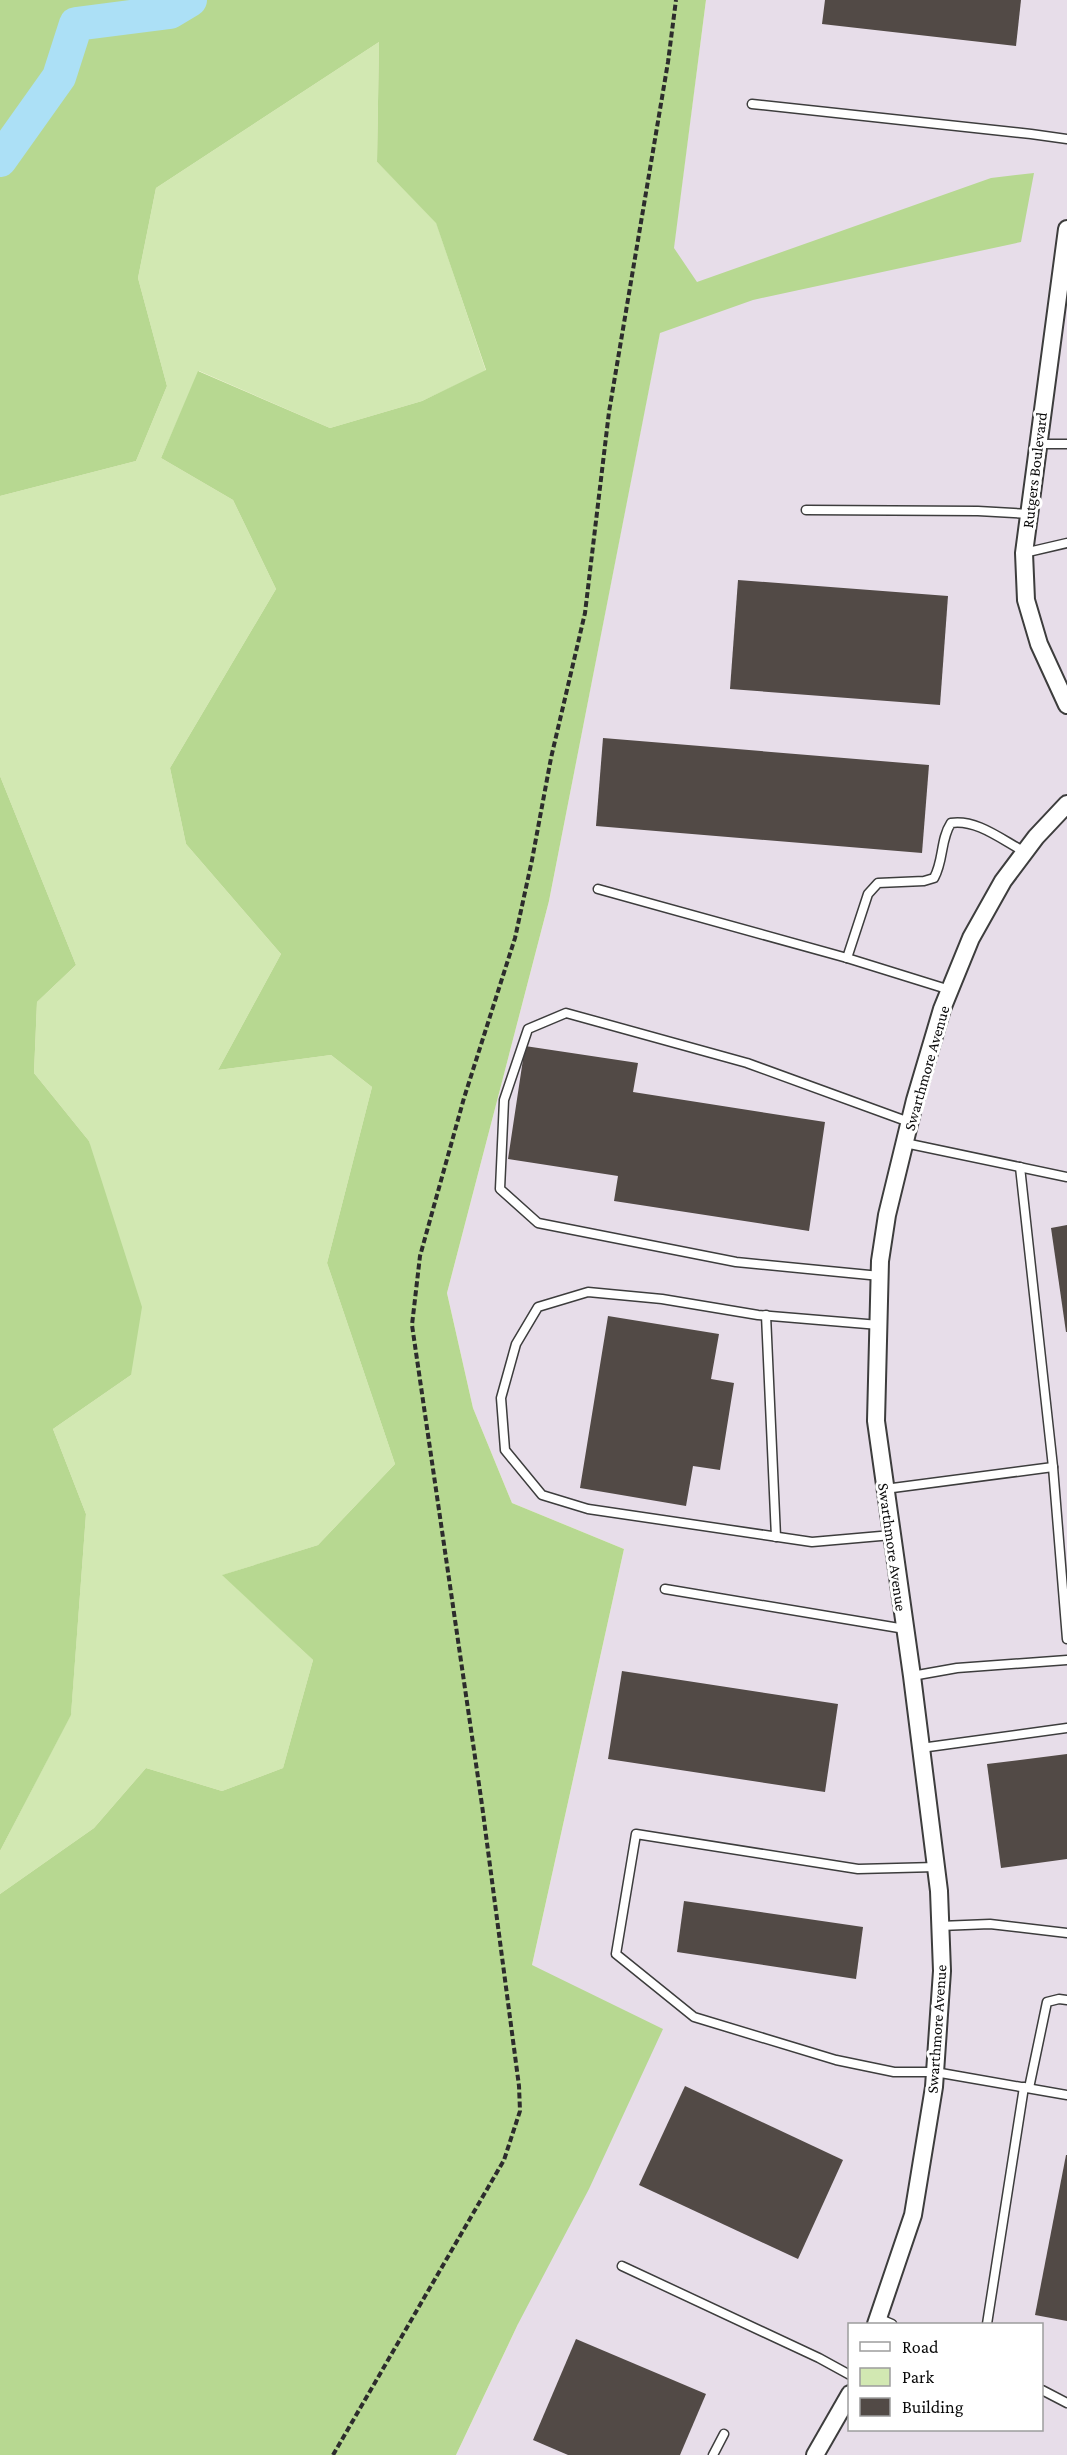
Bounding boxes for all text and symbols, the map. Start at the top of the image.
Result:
street label: Rutgers Boulevard [1019,411,1051,529]
street label: Swarthmore Avenue [900,1004,952,1133]
street label: Swarthmore Avenue [875,1482,910,1612]
street label: Swarthmore Avenue [924,1964,949,2094]
legend [848,2323,1043,2431]
text: Road [902,2337,939,2357]
text: Park [902,2367,934,2387]
text: Building [902,2397,964,2417]

